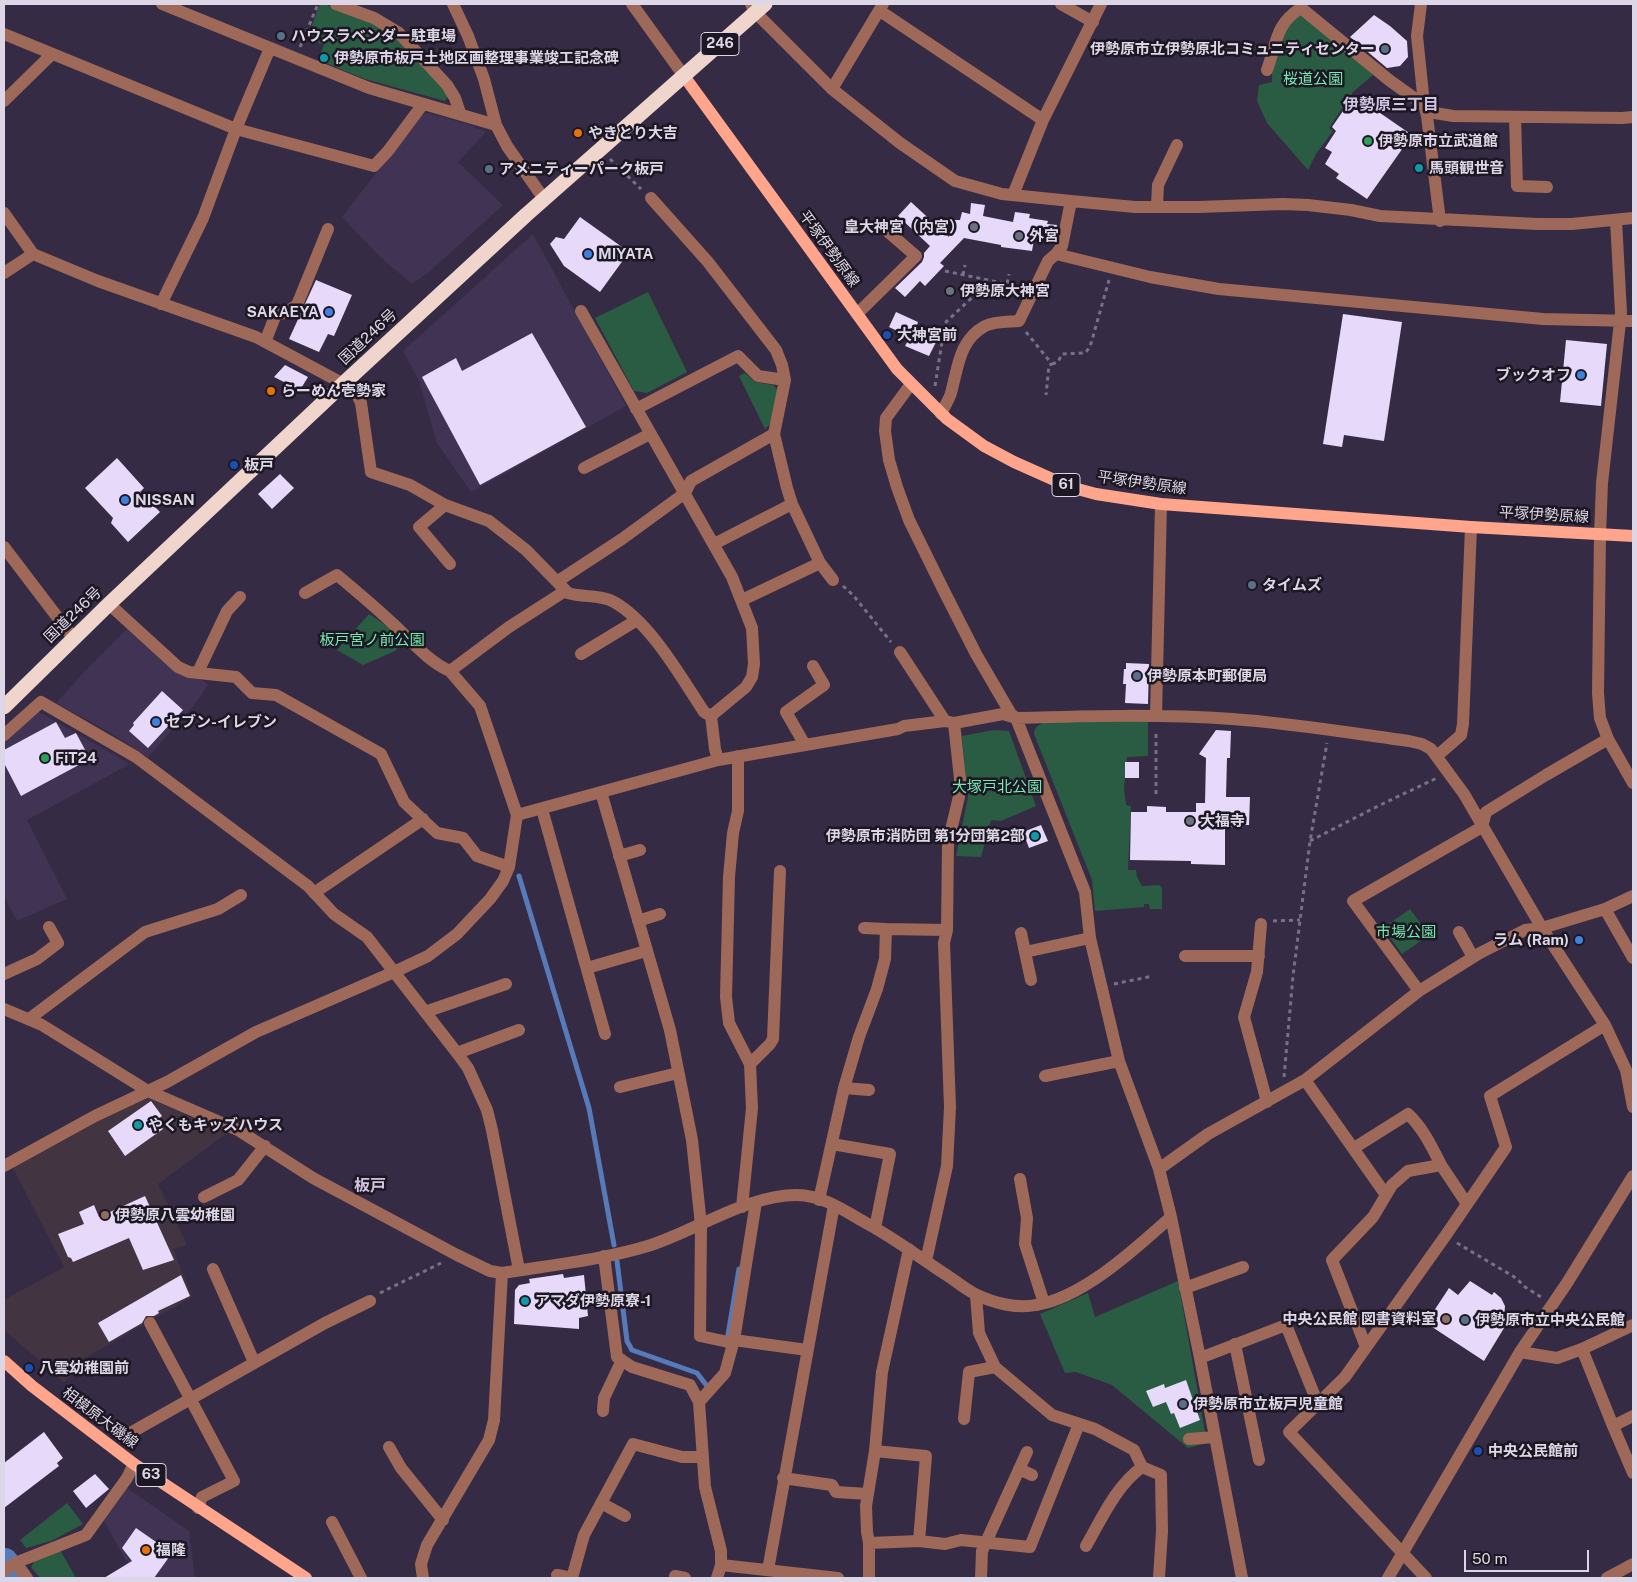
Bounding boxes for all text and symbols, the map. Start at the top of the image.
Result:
place label: ハウスラベンダー駐車場 [291,27,456,45]
marker: ハウスラベンダー駐車場 [275,30,287,42]
road number: 246 [701,33,739,56]
place label: 伊勢原市立伊勢原北コミュニティセンター [1090,40,1375,58]
marker: 伊勢原市立伊勢原北コミュニティセンター [1379,43,1391,55]
place label: 伊勢原市板戸土地区画整理事業竣工記念碑 [334,49,619,67]
marker: 伊勢原市板戸土地区画整理事業竣工記念碑 [318,52,330,64]
park label: 桜道公園 [1283,70,1343,88]
district label: 伊勢原三丁目 [1343,95,1439,115]
place label: やきとり大吉 [588,124,678,142]
marker: やきとり大吉 [572,127,584,139]
place label: 伊勢原市立武道館 [1378,132,1498,150]
marker: 伊勢原市立武道館 [1362,135,1374,147]
place label: 馬頭観世音 [1429,159,1504,177]
place label: アメニティーパーク板戸 [499,160,664,178]
marker: 馬頭観世音 [1413,162,1425,174]
marker: アメニティーパーク板戸 [483,163,495,175]
street label: 平塚伊勢原線 [795,207,863,291]
place label: 皇大神宮（内宮） [844,218,964,236]
marker: 皇大神宮（内宮） [968,221,980,233]
place label: 外宮 [1029,227,1059,245]
marker: 外宮 [1013,230,1025,242]
place label: MIYATA [598,245,654,263]
marker: MIYATA [582,248,594,260]
place label: 伊勢原大神宮 [960,282,1050,300]
marker: 伊勢原大神宮 [944,285,956,297]
place label: SAKAEYA [247,303,319,321]
marker: SAKAEYA [323,306,335,318]
street label: 国道246号 [335,306,401,368]
place label: 大神宮前 [897,326,957,344]
marker: 大神宮前 [881,329,893,341]
place label: ブックオフ [1496,366,1571,384]
marker: ブックオフ [1575,369,1587,381]
place label: らーめん壱勢家 [281,382,386,400]
marker: らーめん壱勢家 [265,385,277,397]
place label: 板戸 [244,456,274,474]
marker: 板戸 [228,459,240,471]
street label: 平塚伊勢原線 [1096,468,1188,498]
road number: 61 [1052,474,1080,496]
place label: NISSAN [135,491,195,509]
marker: NISSAN [119,494,131,506]
street label: 平塚伊勢原線 [1499,504,1589,526]
place label: タイムズ [1262,576,1322,594]
marker: タイムズ [1246,579,1258,591]
street label: 国道246号 [41,583,105,647]
park label: 板戸宮ノ前公園 [320,631,424,649]
place label: 伊勢原本町郵便局 [1147,667,1267,685]
marker: 伊勢原本町郵便局 [1131,670,1143,682]
place label: セブン-イレブン [166,713,277,731]
marker: セブン-イレブン [150,716,162,728]
place label: FiT24 [55,749,97,767]
marker: FiT24 [39,752,51,764]
park label: 大塚戸北公園 [952,778,1042,796]
place label: 大福寺 [1200,812,1245,830]
marker: 大福寺 [1184,815,1196,827]
place label: 伊勢原市消防団 第1分団第2部 [826,827,1025,845]
marker: 伊勢原市消防団 第1分団第2部 [1029,830,1041,842]
park label: 市場公園 [1376,923,1436,941]
place label: ラム (Ram) [1493,931,1569,949]
marker: ラム (Ram) [1573,934,1585,946]
place label: やくもキッズハウス [148,1116,283,1134]
marker: やくもキッズハウス [132,1119,144,1131]
district label: 板戸 [354,1176,386,1196]
place label: 伊勢原八雲幼稚園 [115,1206,235,1224]
marker: 伊勢原八雲幼稚園 [99,1209,111,1221]
place label: アマダ伊勢原寮-1 [535,1292,651,1310]
marker: アマダ伊勢原寮-1 [519,1295,531,1307]
place label: 中央公民館 図書資料室 [1283,1310,1436,1328]
place label: 伊勢原市立中央公民館 [1475,1311,1625,1329]
marker: 中央公民館 図書資料室 [1440,1313,1452,1325]
marker: 伊勢原市立中央公民館 [1459,1314,1471,1326]
place label: 八雲幼稚園前 [39,1359,129,1377]
marker: 八雲幼稚園前 [23,1362,35,1374]
street label: 相模原大磯線 [59,1384,141,1452]
place label: 伊勢原市立板戸児童館 [1193,1395,1343,1413]
marker: 伊勢原市立板戸児童館 [1177,1398,1189,1410]
place label: 中央公民館前 [1488,1442,1578,1460]
marker: 中央公民館前 [1472,1445,1484,1457]
road number: 63 [136,1464,166,1486]
scale bar [1467,1540,1592,1572]
place label: 福隆 [156,1541,186,1559]
marker: 福隆 [140,1544,152,1556]
text: 50 m [1472,1550,1507,1567]

